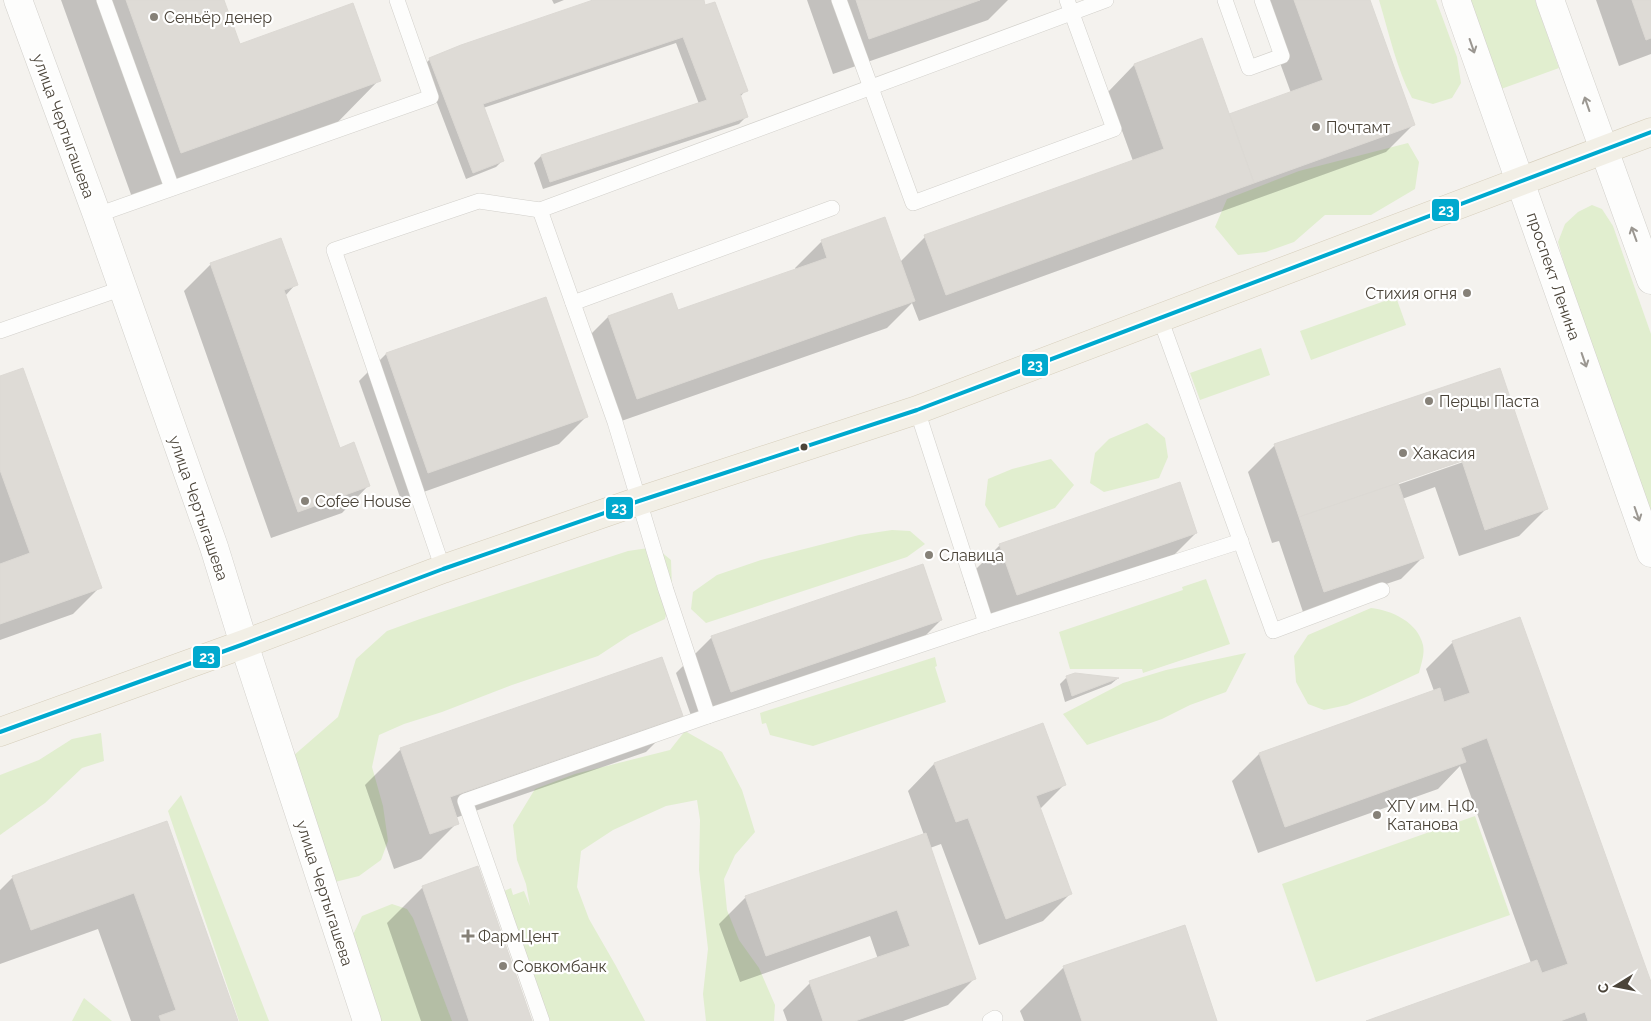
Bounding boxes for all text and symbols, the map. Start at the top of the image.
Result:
place label: Сеньёр денер [164,8,272,27]
marker: Сеньёр денер [148,11,160,23]
one-way arrow [1468,38,1478,54]
street label: улица Чертыгашева [29,51,98,201]
one-way arrow [1582,97,1591,112]
place label: Почтамт [1326,118,1391,137]
marker: Почтамт [1310,121,1322,133]
line badge: 23 [1431,198,1460,222]
text: 23 [1438,202,1454,218]
street label: проспект Ленина [1523,210,1584,342]
one-way arrow [1629,227,1638,243]
place label: Стихия огня [1365,284,1457,303]
marker: Стихия огня [1461,287,1473,299]
one-way arrow [1580,352,1589,368]
line badge: 23 [1021,353,1049,377]
text: 23 [1027,357,1043,373]
place label: Перцы Паста [1439,392,1539,411]
marker: Перцы Паста [1423,395,1435,407]
street label: улица Чертыгашева [165,433,232,583]
unlabelled marker [799,442,809,452]
place label: Хакасия [1413,444,1475,463]
marker: Хакасия [1397,447,1409,459]
place label: Cofee House [315,492,411,511]
marker: Cofee House [299,495,311,507]
line badge: 23 [605,496,634,520]
text: 23 [611,500,627,516]
one-way arrow [1633,506,1642,521]
place label: Славица [939,546,1004,565]
marker: Славица [923,549,935,561]
line badge: 23 [192,645,221,669]
text: 23 [199,649,215,665]
place label: ХГУ им. Н.Ф. Катанова [1387,797,1477,834]
marker: ХГУ им. Н.Ф. Катанова [1371,809,1383,821]
street label: улица Чертыгашева [292,818,357,968]
place label: ФармЦент [478,927,559,946]
marker: ФармЦент [462,930,474,942]
place label: Совкомбанк [513,957,607,976]
marker: Совкомбанк [497,960,509,972]
north arrow [1591,961,1641,1011]
text: С [1594,982,1612,994]

